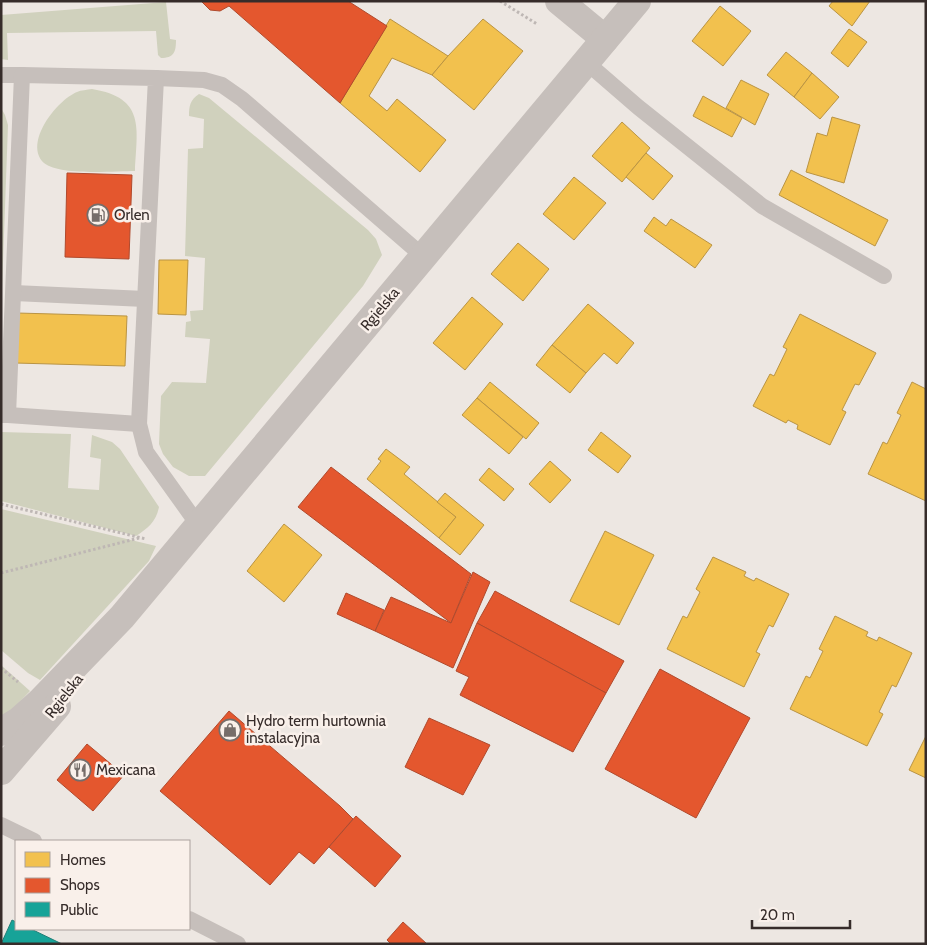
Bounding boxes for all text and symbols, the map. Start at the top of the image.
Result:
fuel station icon: Orlen [86,203,110,227]
place label: Orlen [114,206,150,224]
street label: Rgielska [357,283,404,334]
street label: Rgielska [41,670,87,722]
place label: Hydro term hurtownia instalacyjna [246,712,387,747]
shop icon: Hydro term hurtownia instalacyjna [218,718,242,742]
restaurant icon: Mexicana [68,758,92,782]
place label: Mexicana [96,761,156,779]
legend [15,840,190,930]
text: Homes [60,851,106,869]
text: Shops [60,876,100,894]
scale bar [752,898,850,930]
text: Public [60,901,98,919]
text: 20 m [760,906,795,924]

